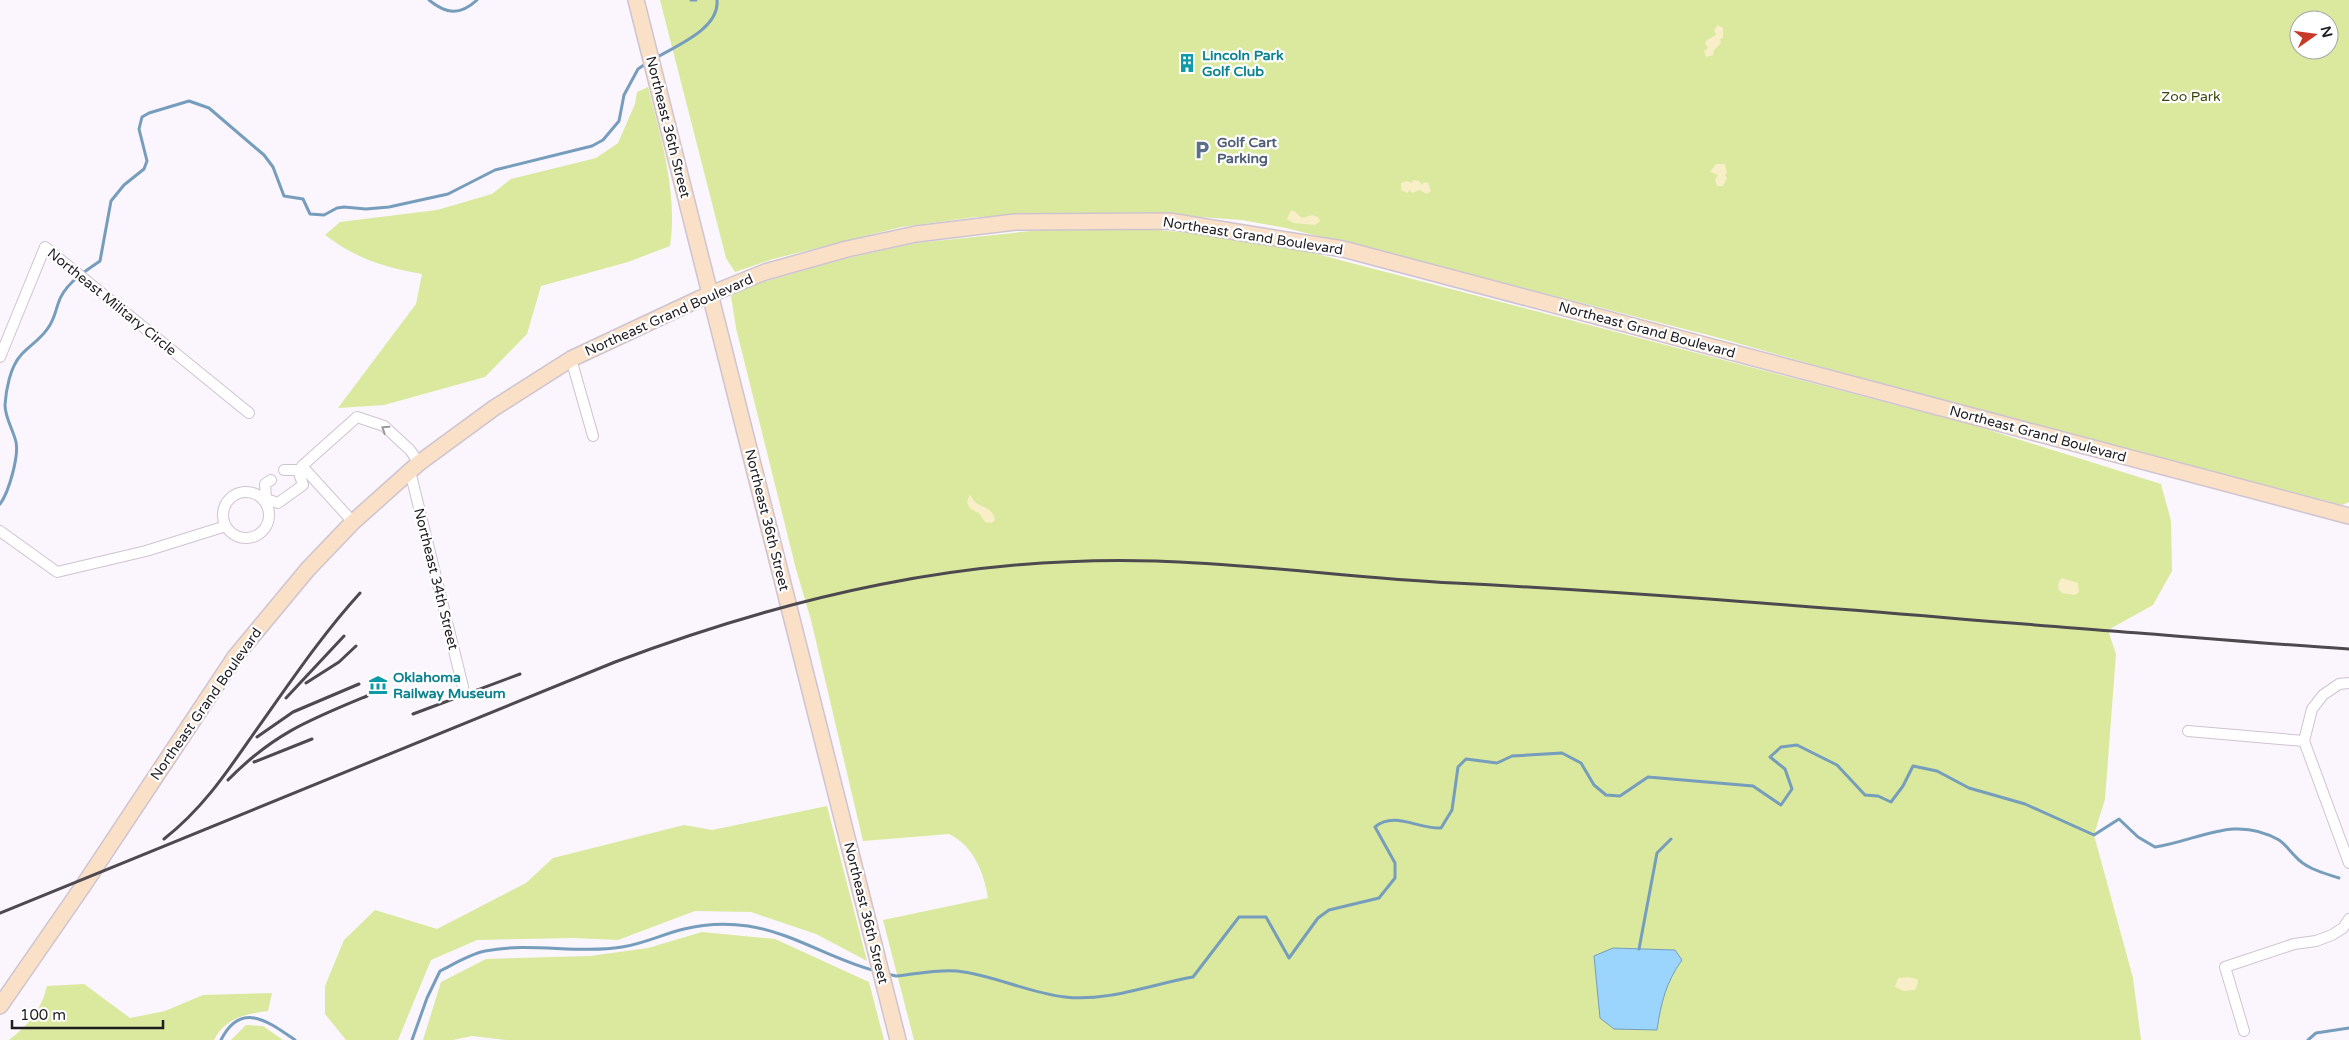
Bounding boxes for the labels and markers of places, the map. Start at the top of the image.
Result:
place label: Lincoln Park Golf Club [1202,47,1284,80]
building icon: Lincoln Park Golf Club [1176,52,1198,74]
place label: Golf Cart Parking [1217,134,1278,167]
parking icon: Golf Cart Parking [1191,139,1213,161]
place label: Oklahoma Railway Museum [393,669,506,702]
museum icon: Oklahoma Railway Museum [367,674,389,696]

